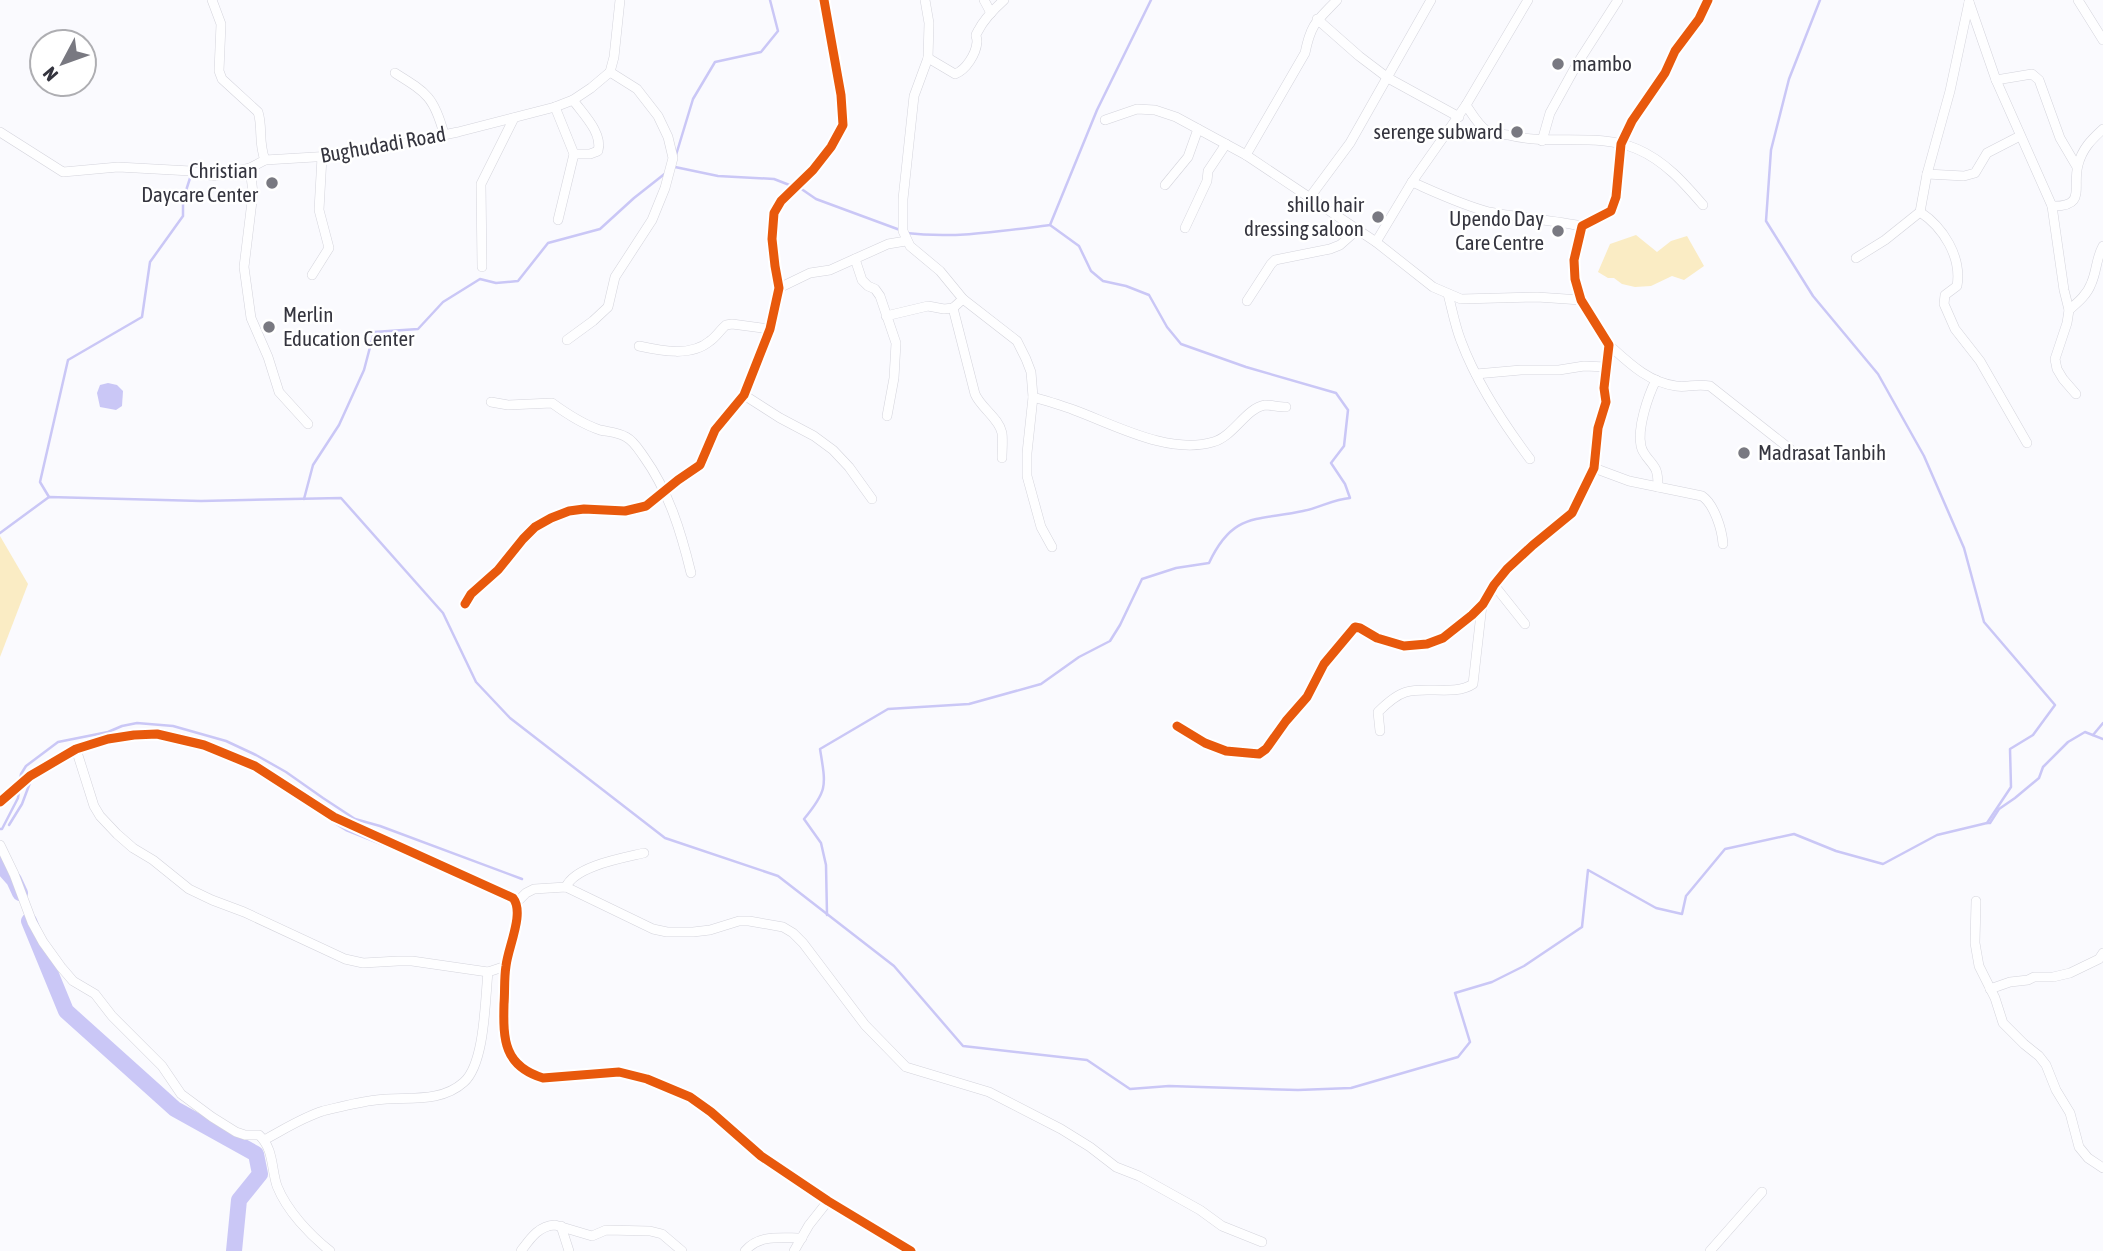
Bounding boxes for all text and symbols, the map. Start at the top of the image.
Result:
north arrow [28,28,98,98]
place label: mambo [1572,51,1632,75]
marker: mambo [1550,56,1566,72]
text: N [38,63,62,86]
place label: serenge subward [1374,119,1503,143]
street label: Bughudadi Road [318,121,447,167]
marker: serenge subward [1509,124,1525,140]
place label: Christian Daycare Center [141,158,259,206]
marker: Christian Daycare Center [264,175,280,191]
place label: shillo hair dressing saloon [1244,192,1365,240]
place label: Upendo Day Care Centre [1449,206,1544,254]
marker: shillo hair dressing saloon [1370,209,1386,225]
marker: Upendo Day Care Centre [1550,223,1566,239]
place label: Merlin Education Center [283,302,415,350]
marker: Merlin Education Center [261,319,277,335]
place label: Madrasat Tanbih [1758,440,1886,464]
marker: Madrasat Tanbih [1736,445,1752,461]

